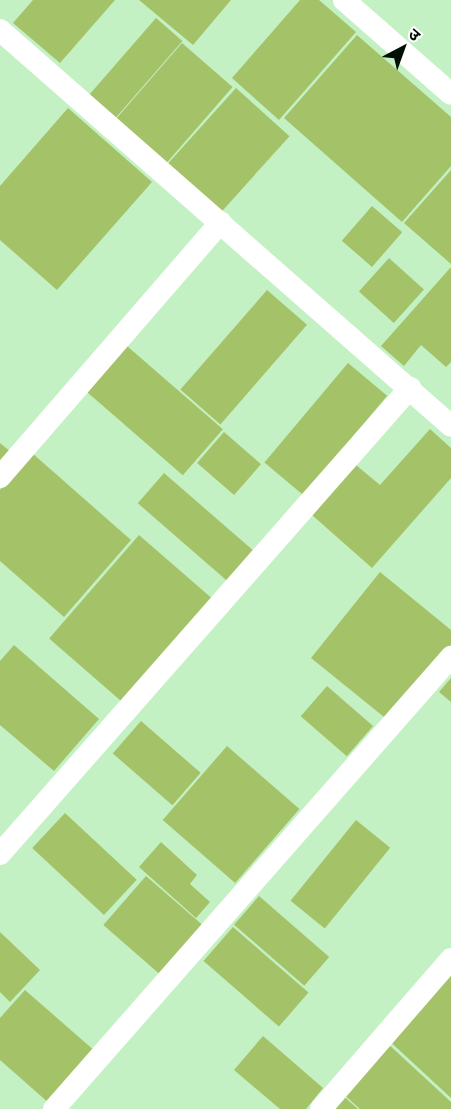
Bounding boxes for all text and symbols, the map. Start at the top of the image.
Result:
north arrow [373,18,433,78]
text: उ [405,24,425,45]

